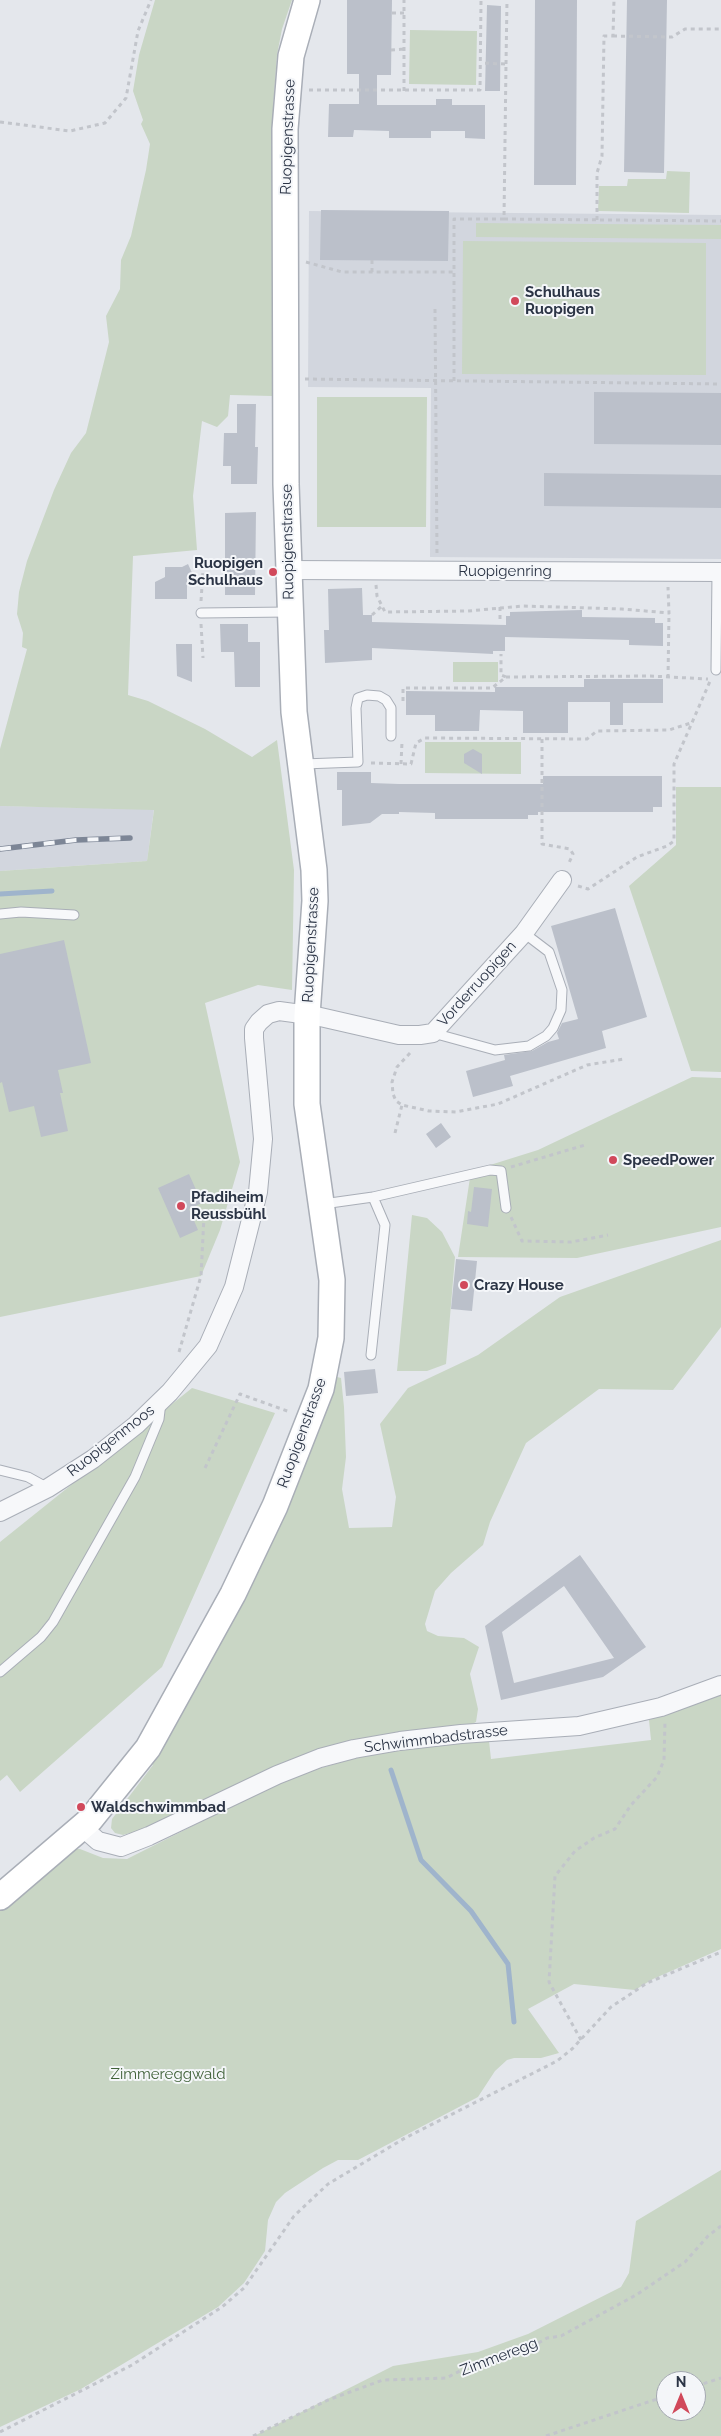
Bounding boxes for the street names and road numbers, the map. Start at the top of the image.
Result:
street label: Ruopigenstrasse [277,79,299,195]
street label: Ruopigenstrasse [278,484,298,600]
street label: Ruopigenring [458,562,552,580]
street label: Ruopigenstrasse [299,887,323,1003]
street label: Vorderruopigen [434,937,520,1031]
street label: Ruopigenstrasse [274,1375,330,1491]
street label: Ruopigenmoos [64,1401,158,1481]
street label: Schwimmbadstrasse [363,1721,509,1757]
street label: Zimmeregg [458,2334,540,2380]

